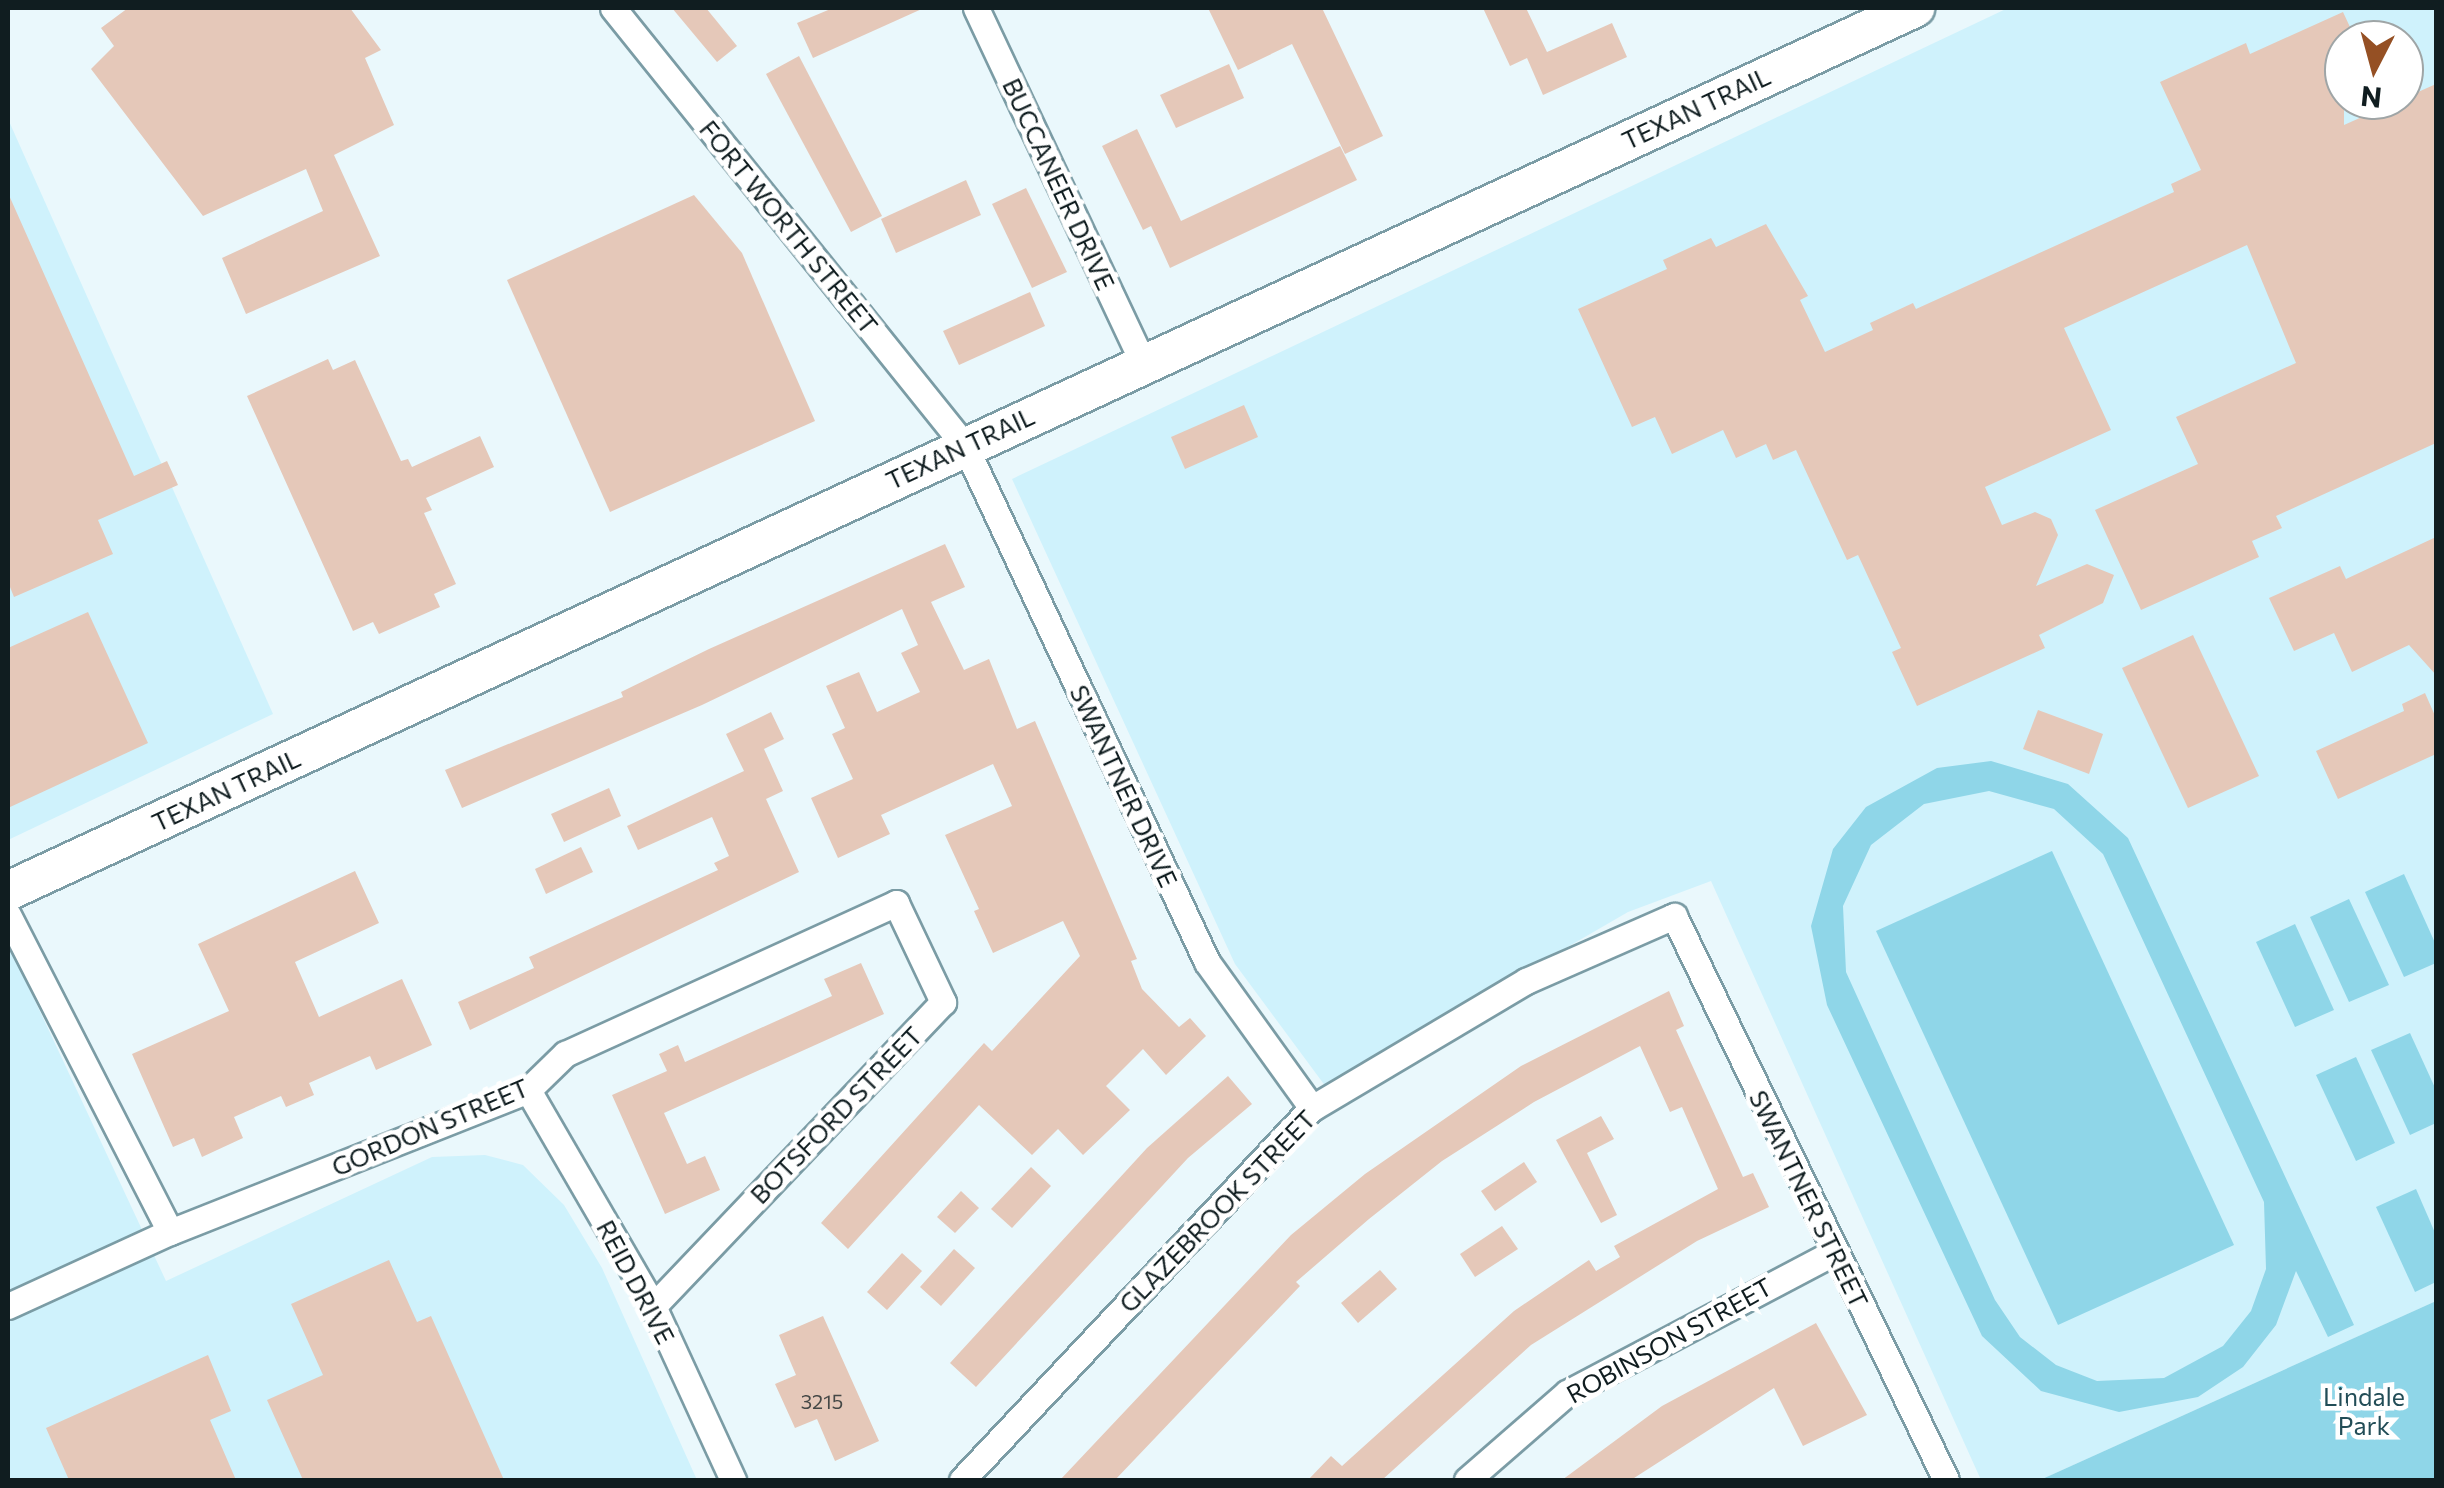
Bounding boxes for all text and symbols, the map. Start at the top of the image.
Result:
north arrow [2324,20,2424,120]
street label: TEXAN TRAIL [1617,61,1775,155]
street label: BUCCANEER DRIVE [997,73,1121,295]
text: N [2359,80,2383,116]
street label: FORT WORTH STREET [694,114,884,340]
street label: TEXAN TRAIL [881,401,1039,495]
street label: SWANTNER DRIVE [1064,680,1184,892]
street label: TEXAN TRAIL [147,743,305,837]
street label: BOTSFORD STREET [744,1020,928,1210]
street label: GORDON STREET [327,1072,533,1182]
street label: SWANTNER STREET [1743,1085,1875,1313]
street label: GLAZEBROOK STREET [1113,1104,1321,1318]
street label: REID DRIVE [591,1215,681,1349]
street label: ROBINSON STREET [1561,1271,1777,1409]
park label: Lindale Park [2323,1382,2405,1441]
house number: 3215 [801,1389,843,1413]

